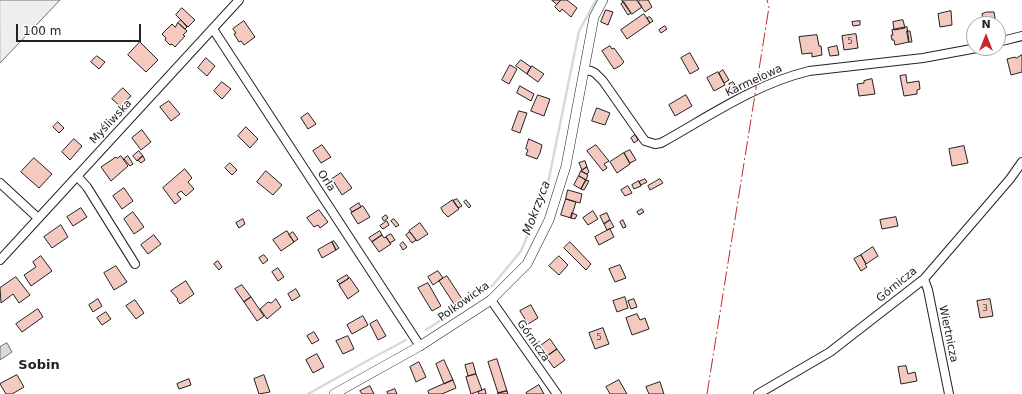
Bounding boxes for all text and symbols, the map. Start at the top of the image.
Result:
scale bar [18,16,143,42]
north arrow [966,16,1006,56]
text: N [981,18,991,31]
text: 100 m [23,24,61,38]
house number: 5 [847,37,853,47]
street label: Karmelowa [724,62,784,100]
street label: Myśliwska [87,97,135,147]
street label: Orla [314,168,338,194]
water label: Mokrzyca [520,179,554,237]
street label: Górnicza [874,265,920,305]
street label: Polkowicka [436,279,492,325]
street label: Wiertnicza [936,304,960,364]
house number: 3 [982,304,988,314]
street label: Górnicza [514,317,552,365]
house number: 5 [596,333,602,343]
district label: Sobin [18,358,60,374]

